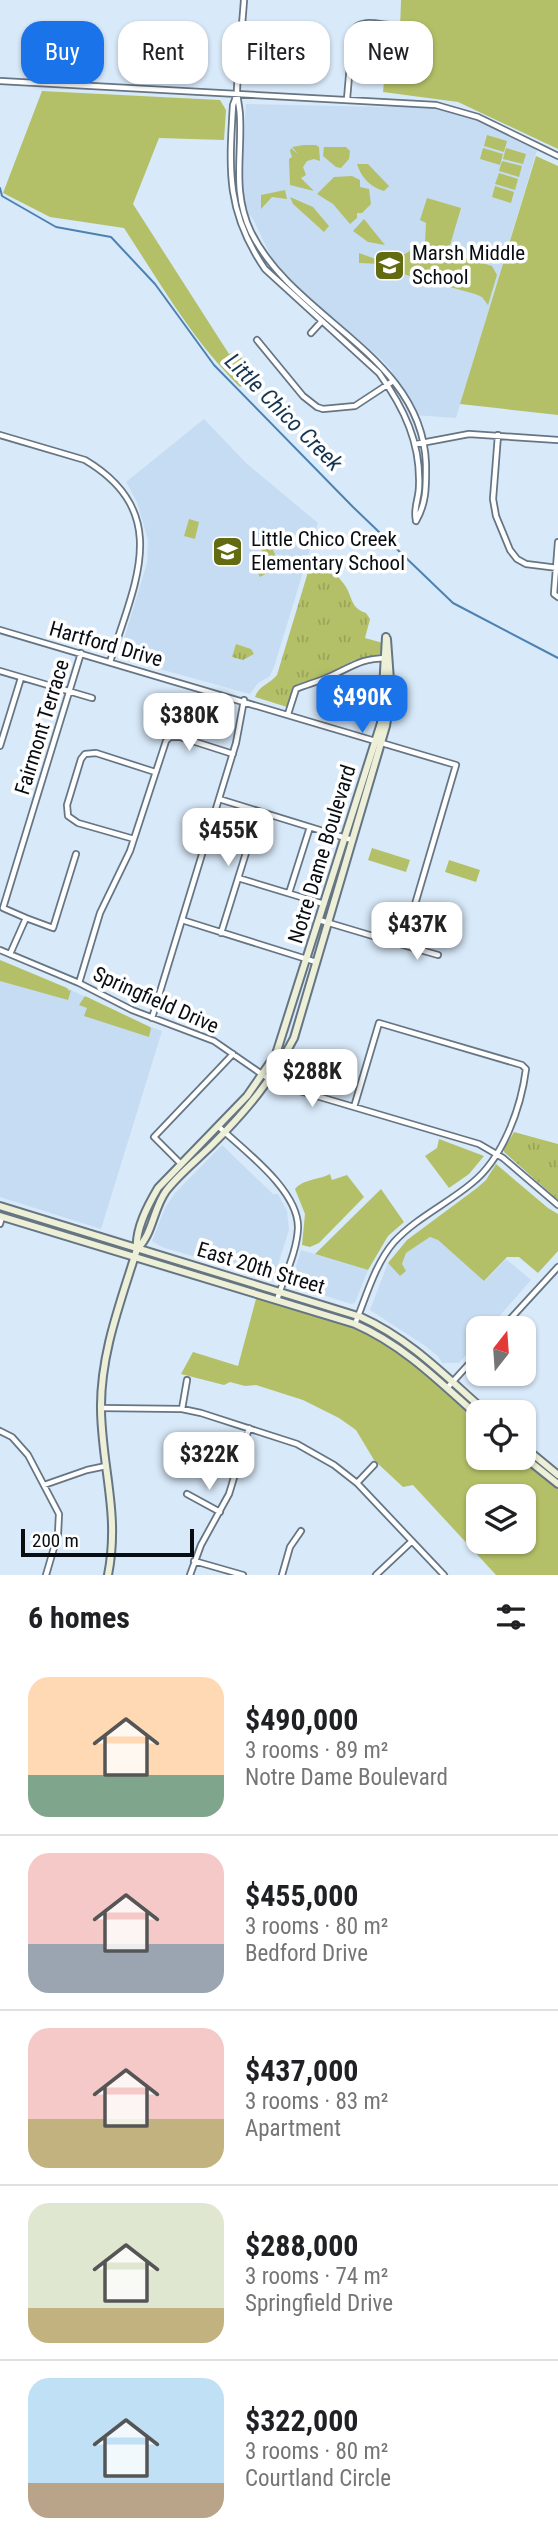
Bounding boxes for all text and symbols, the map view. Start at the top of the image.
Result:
chip: Buy [21,21,104,84]
chip: Rent [118,21,208,84]
chip: Filters [222,21,330,84]
chip: New [344,21,433,84]
place label: Marsh Middle School [412,241,525,289]
school or university icon: Marsh Middle School [372,248,406,282]
water label: Little Chico Creek [219,348,349,477]
place label: Little Chico Creek Elementary School [251,527,405,575]
school or university icon: Little Chico Creek Elementary School [211,534,245,568]
street label: Hartford Drive [47,616,166,672]
street label: Fairmont Terrace [10,656,74,797]
pin: $490K [313,676,411,735]
text: $490K [332,684,392,711]
pin: $380K [140,694,238,753]
text: $380K [159,702,219,729]
street label: Notre Dame Boulevard [283,762,361,946]
pin: $455K [179,808,277,868]
text: $455K [198,817,258,844]
pin: $437K [368,902,466,962]
text: $437K [387,911,447,938]
street label: Springfield Drive [89,962,223,1038]
pin: $288K [263,1050,361,1109]
text: $288K [282,1058,342,1085]
street label: East 20th Street [194,1237,328,1299]
north arrow [466,1316,536,1386]
map controls [466,1316,536,1554]
button: locate [466,1400,536,1470]
pin: $322K [160,1432,258,1492]
text: $322K [179,1441,239,1468]
button: layers [466,1484,536,1554]
scale bar [21,1526,194,1558]
text: 200 m [32,1529,79,1552]
icon: filters [492,1598,530,1636]
text: 6 homes [28,1600,130,1635]
text: $490,000 [245,1702,358,1737]
icon: home [84,1705,168,1789]
text: 3 rooms · 89 m² [245,1737,388,1764]
text: Notre Dame Boulevard [245,1764,448,1791]
text: $455,000 [245,1878,358,1913]
icon: home [84,1881,168,1965]
text: 3 rooms · 80 m² [245,1913,388,1940]
text: Bedford Drive [245,1940,368,1967]
text: $437,000 [245,2053,358,2088]
icon: home [84,2056,168,2140]
text: 3 rooms · 83 m² [245,2088,388,2115]
text: Apartment [245,2115,341,2142]
text: $288,000 [245,2228,358,2263]
icon: home [84,2231,168,2315]
text: 3 rooms · 74 m² [245,2263,388,2290]
text: Springfield Drive [245,2290,393,2317]
text: $322,000 [245,2403,358,2438]
icon: home [84,2406,168,2490]
text: 3 rooms · 80 m² [245,2438,388,2465]
text: Courtland Circle [245,2465,391,2492]

